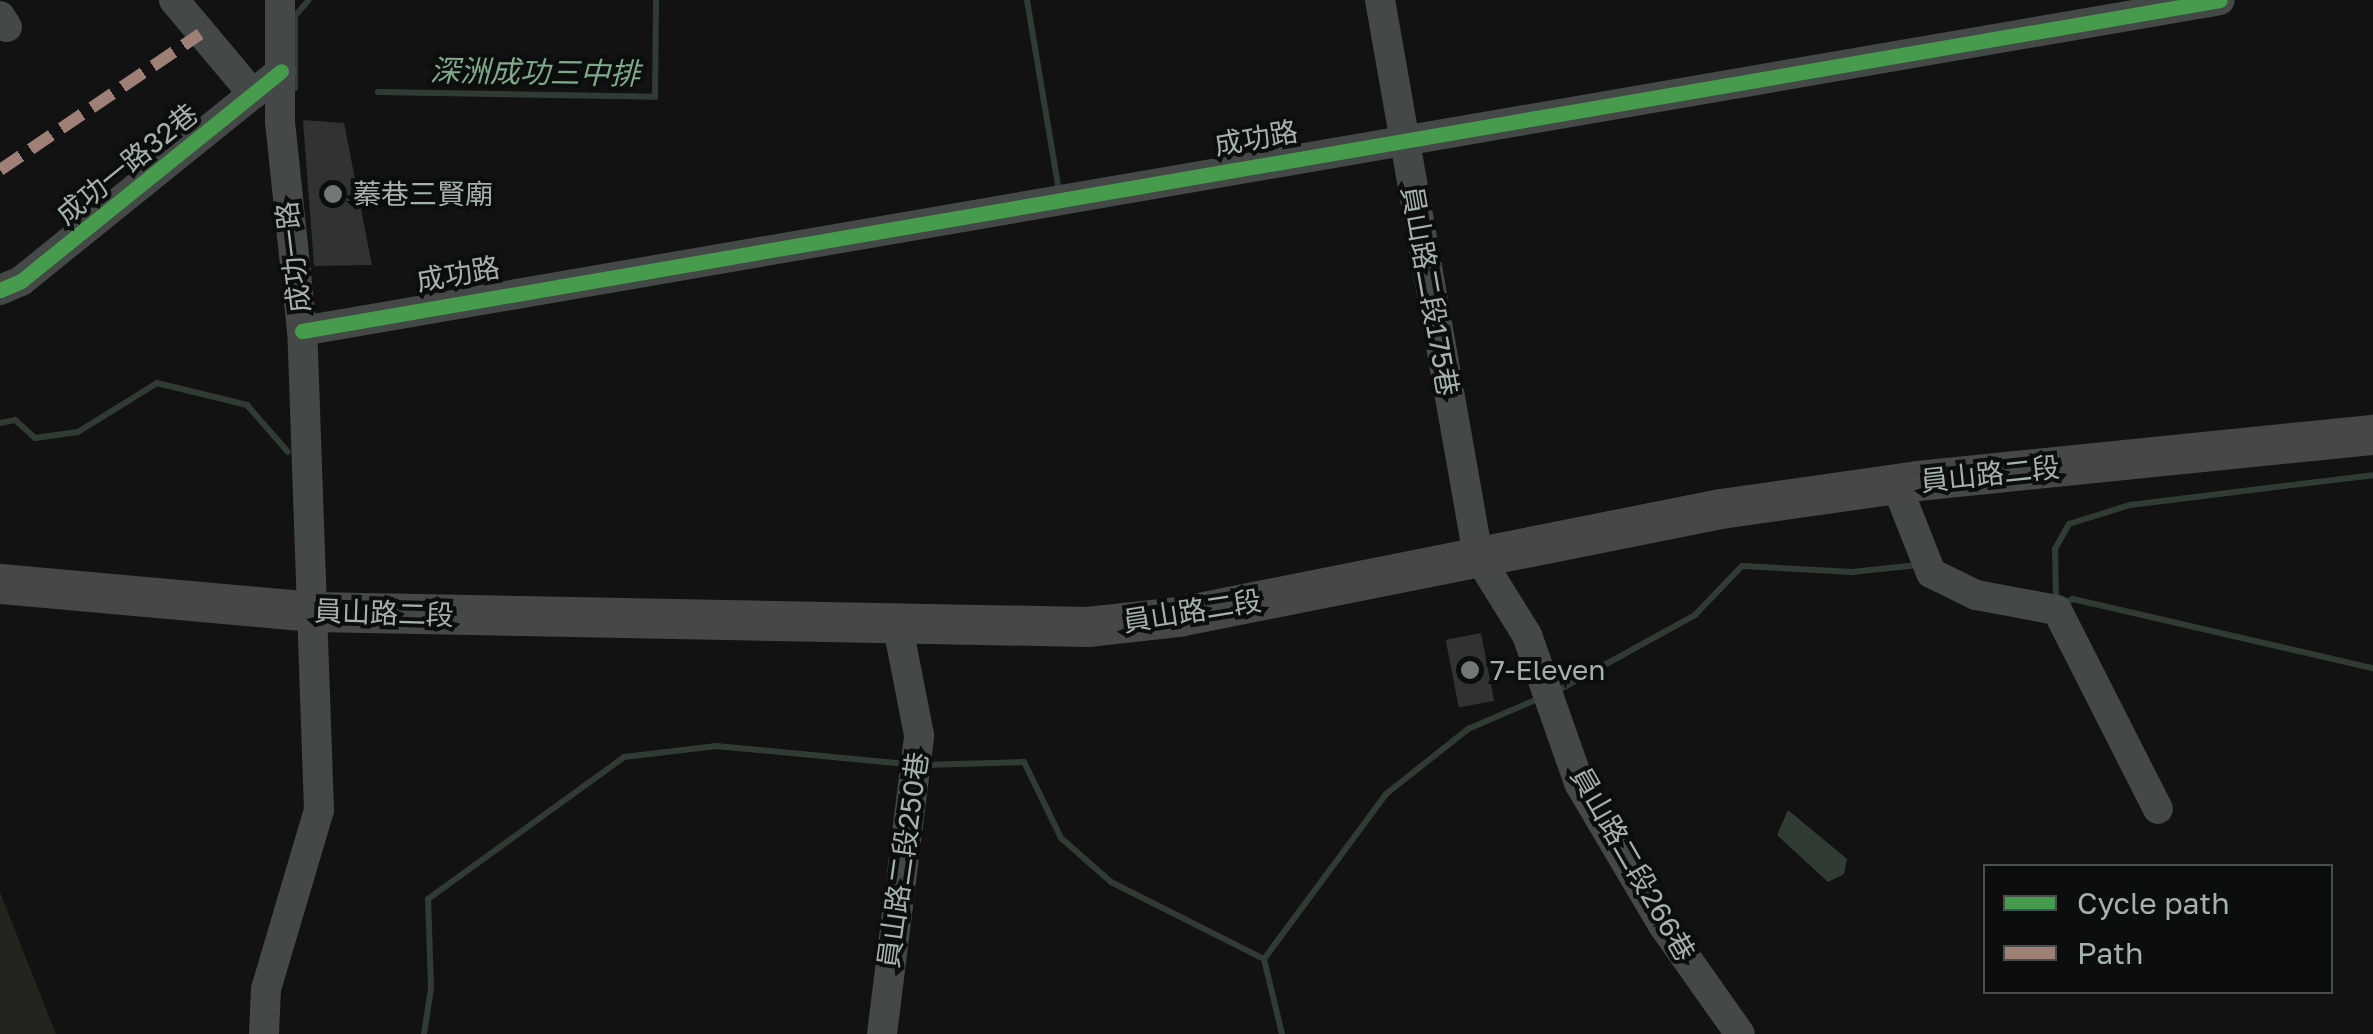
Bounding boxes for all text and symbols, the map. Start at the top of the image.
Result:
water label: 深洲成功三中排 [430,52,640,92]
street label: 成功一路32巷 [49,97,205,231]
street label: 成功路 [1212,114,1300,162]
place label: 蓁巷三賢廟 [353,177,493,211]
marker: 蓁巷三賢廟 [322,183,344,205]
street label: 員山路二段175巷 [1395,183,1465,399]
street label: 成功一路 [270,199,316,315]
street label: 成功路 [414,250,502,298]
street label: 員山路二段 [1919,450,2061,498]
street label: 員山路二段 [1120,583,1264,639]
street label: 員山路二段 [313,594,455,632]
place label: 7-Eleven [1490,653,1605,687]
marker: 7-Eleven [1459,659,1481,681]
street label: 員山路二段250巷 [871,750,935,970]
street label: 員山路二段266巷 [1564,761,1702,967]
legend [1983,864,2333,994]
text: Cycle path [2077,885,2230,921]
text: Path [2077,935,2143,971]

